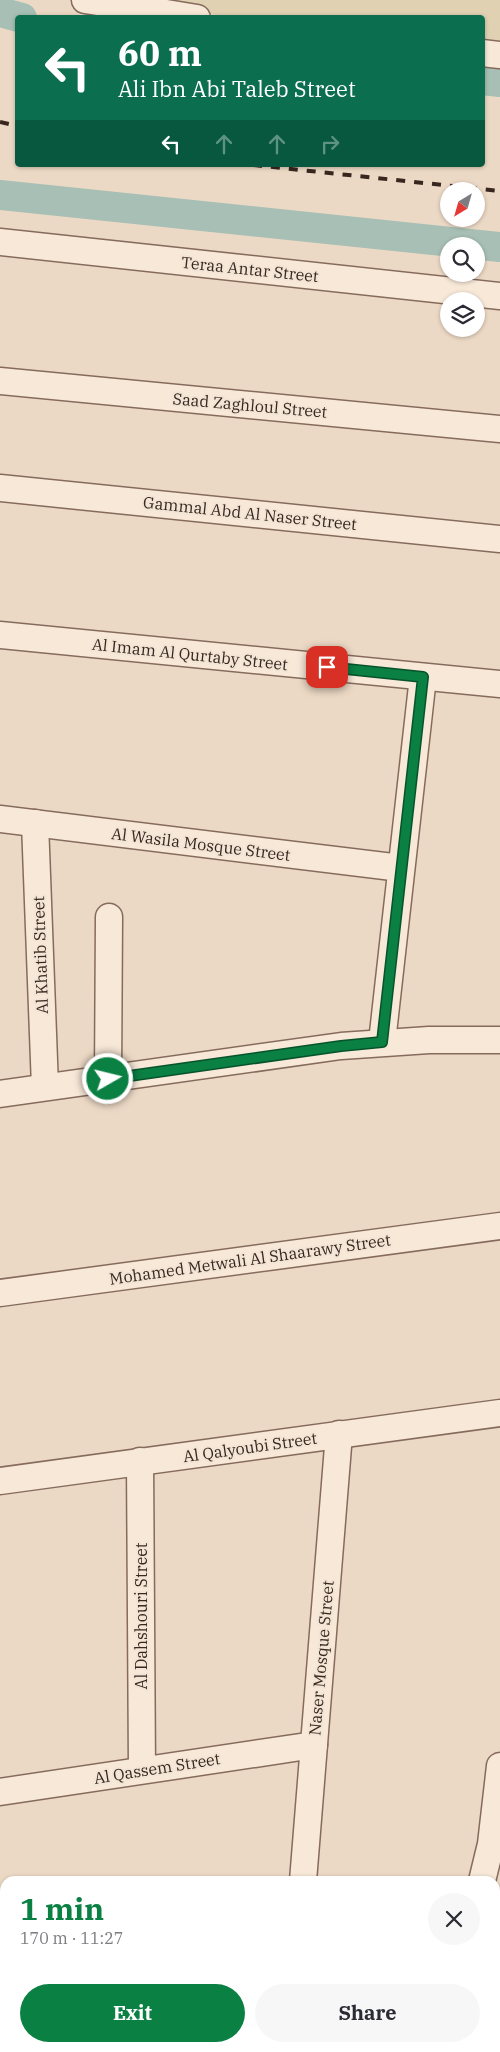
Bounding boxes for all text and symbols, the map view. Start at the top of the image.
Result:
text: 60 m [118,30,202,76]
icon: left [35,35,100,100]
text: Ali Ibn Abi Taleb Street [118,74,356,103]
icon: left [157,130,185,158]
icon: ahead [210,130,238,158]
icon: ahead [263,130,291,158]
icon: right [316,130,344,158]
north arrow [440,182,485,228]
map controls [440,182,485,337]
button: search [440,237,485,282]
street label: Teraa Antar Street [180,252,320,286]
button: layers [440,292,485,337]
street label: Saad Zaghloul Street [172,388,328,422]
street label: Gammal Abd Al Naser Street [142,492,358,534]
street label: Al Imam Al Qurtaby Street [91,634,289,674]
pin [306,646,348,688]
icon: arrive [313,653,341,681]
street label: Al Wasila Mosque Street [110,823,292,865]
street label: Al Khatib Street [28,895,52,1014]
position arrow [81,1052,133,1104]
street label: Mohamed Metwali Al Shaarawy Street [108,1229,392,1289]
street label: Al Qalyoubi Street [182,1428,319,1466]
street label: Al Dahshouri Street [131,1542,151,1689]
street label: Naser Mosque Street [304,1579,338,1736]
street label: Al Qassem Street [92,1748,222,1788]
text: 1 min [20,1889,104,1928]
button: close [428,1893,480,1945]
text: 170 m · 11:27 [20,1928,123,1948]
button: Exit [20,1984,245,2042]
button: Share [255,1984,480,2042]

